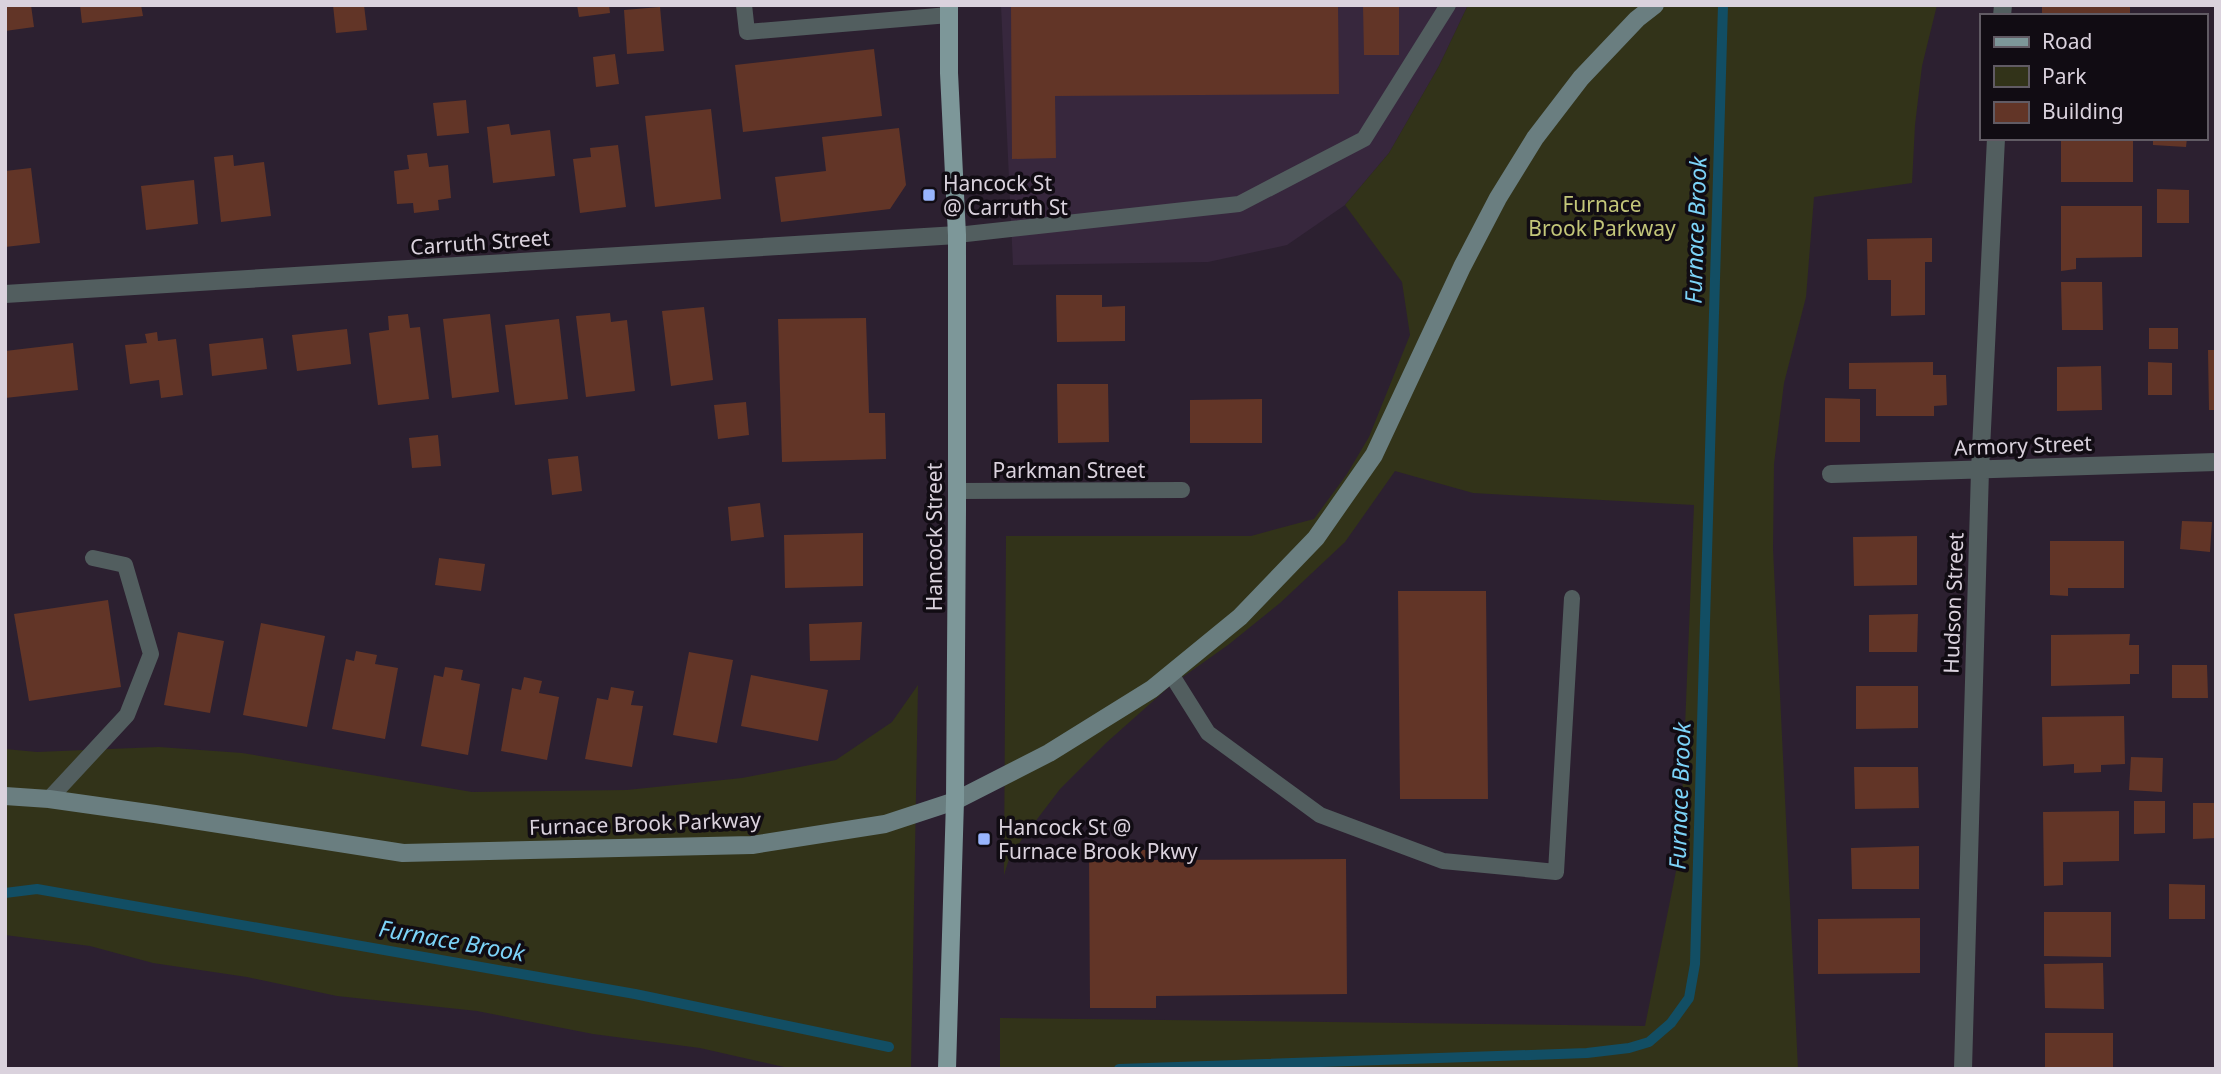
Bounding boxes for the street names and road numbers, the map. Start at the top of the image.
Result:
street label: Carruth Street [409,223,551,261]
street label: Armory Street [1954,429,2093,461]
street label: Parkman Street [993,456,1146,484]
street label: Hancock Street [920,462,948,611]
street label: Hudson Street [1937,531,1969,674]
street label: Furnace Brook Parkway [529,805,762,841]

